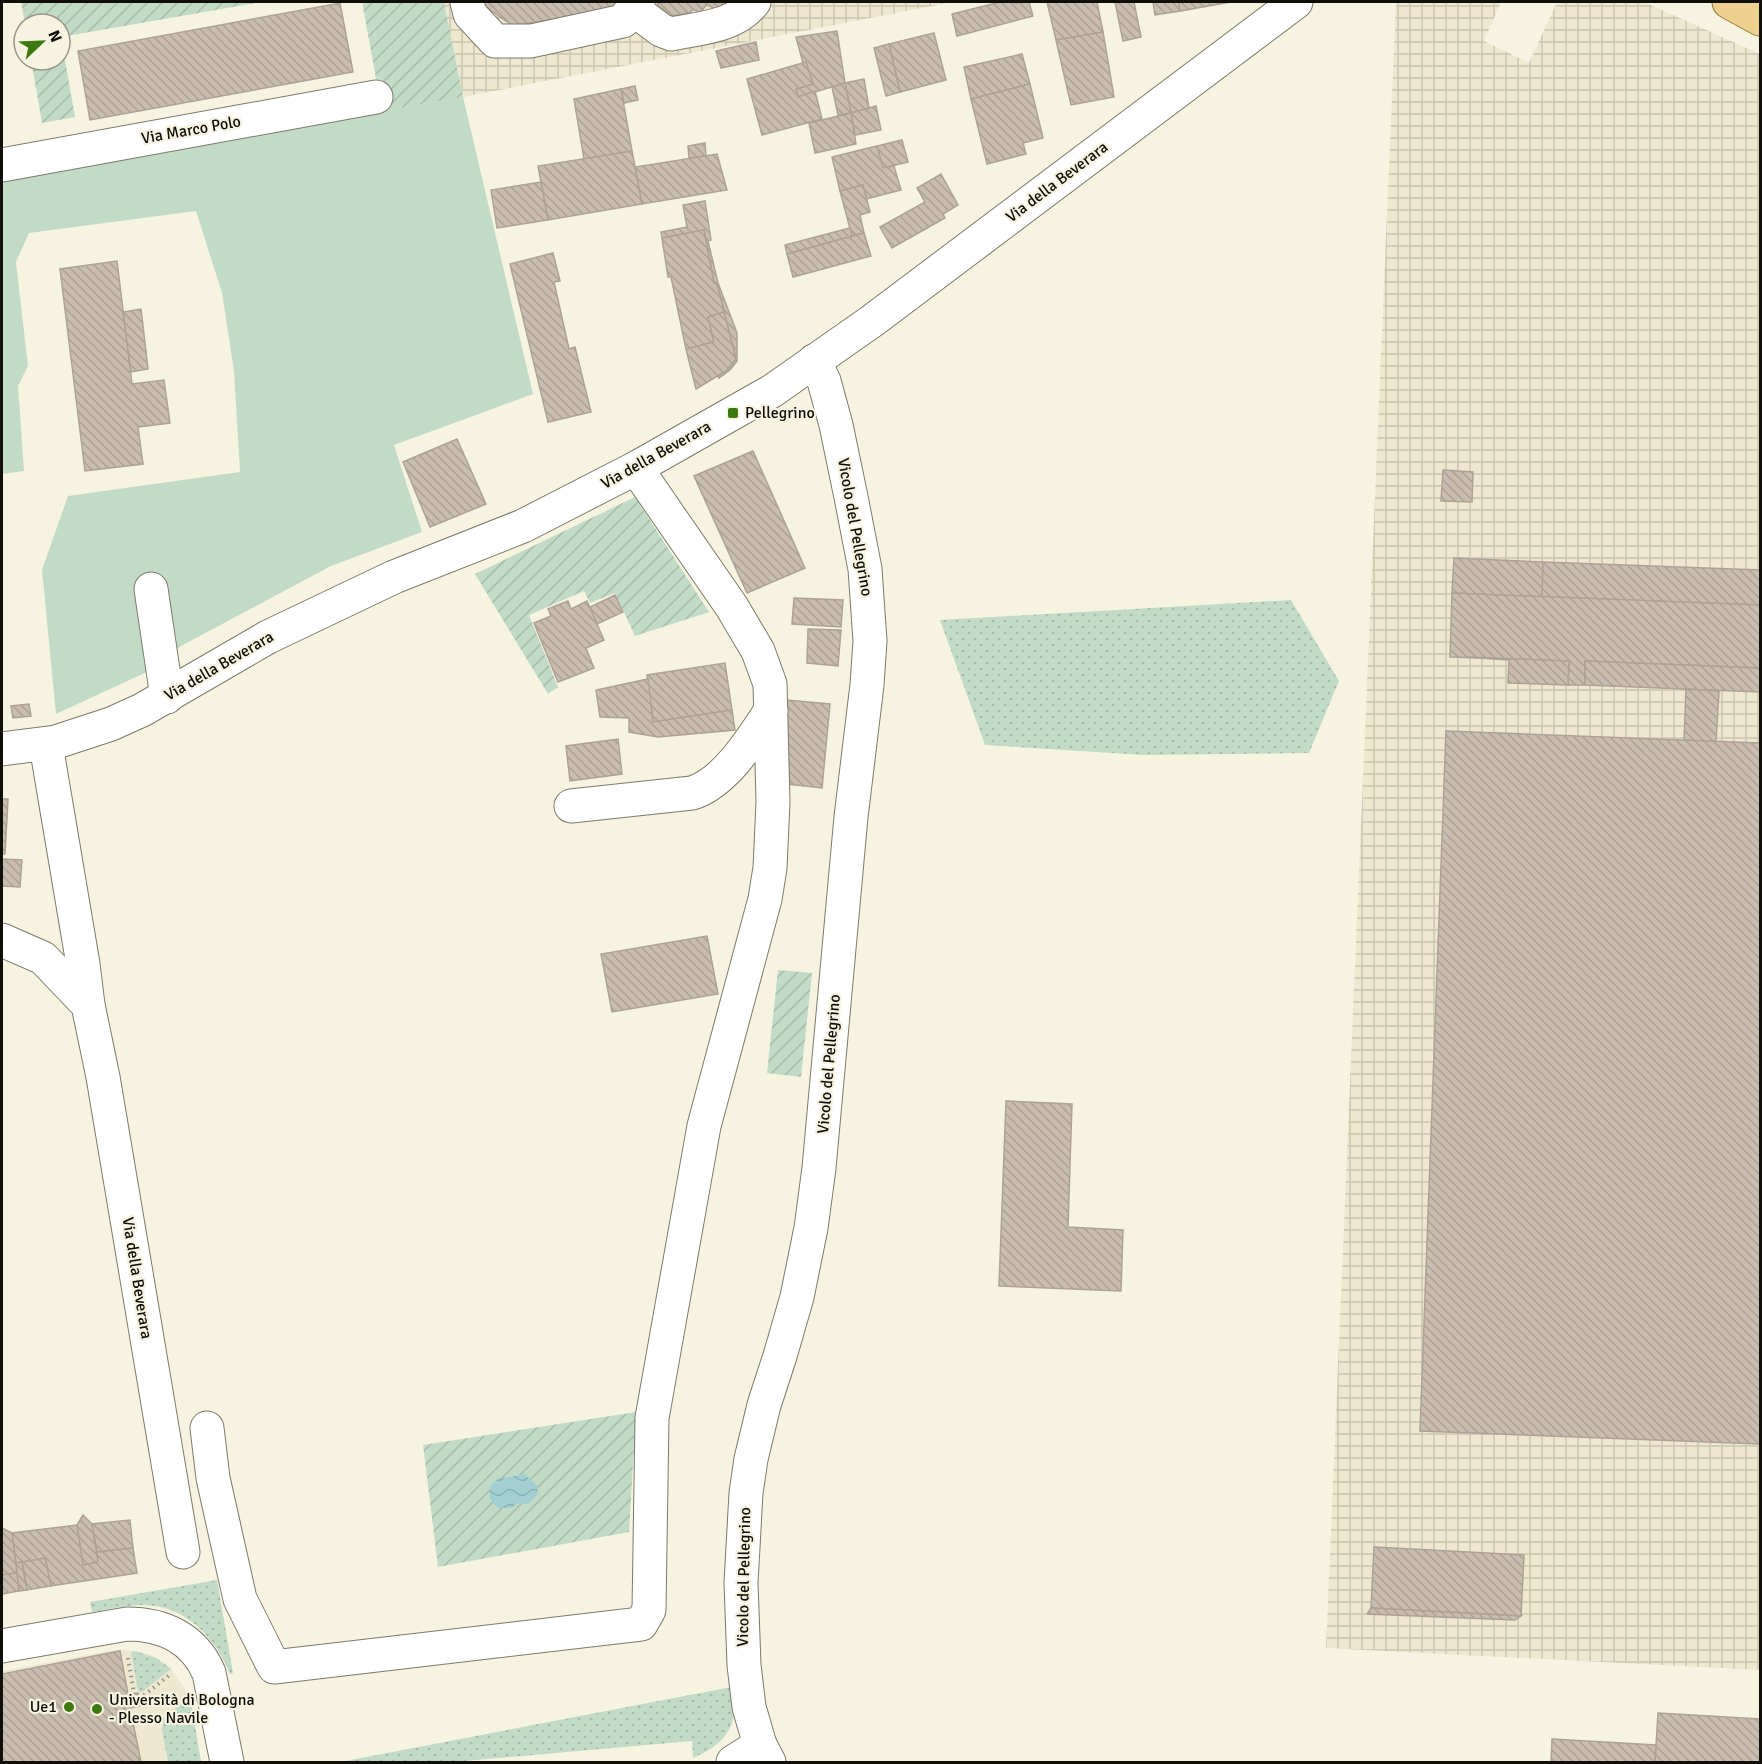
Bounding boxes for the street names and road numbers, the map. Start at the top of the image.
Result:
street label: Via Marco Polo [140,111,242,149]
street label: Via della Beverara [1002,137,1112,227]
street label: Via della Beverara [597,416,715,494]
street label: Vicolo del Pellegrino [833,456,877,598]
street label: Via della Beverara [161,627,277,705]
street label: Vicolo del Pellegrino [813,993,845,1135]
street label: Via della Beverara [118,1216,156,1340]
street label: Vicolo del Pellegrino [733,1507,755,1647]

